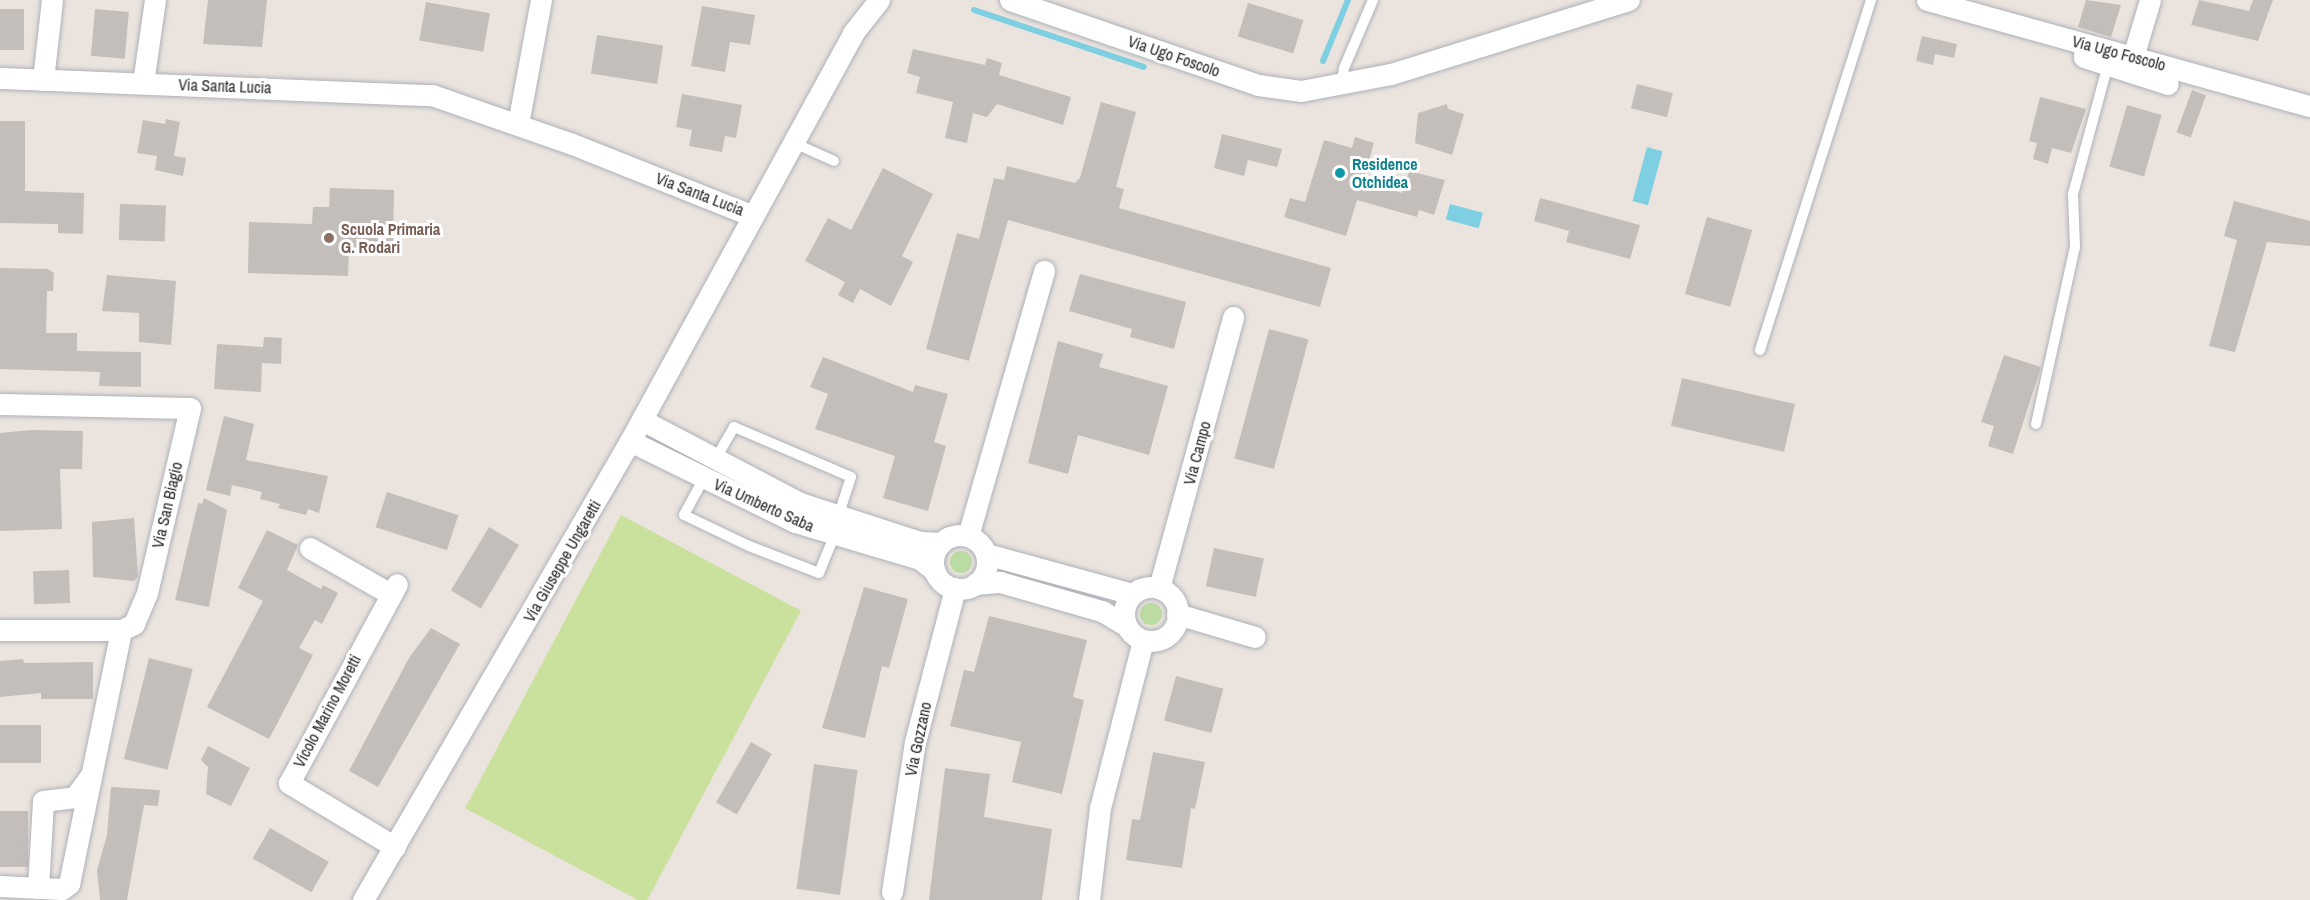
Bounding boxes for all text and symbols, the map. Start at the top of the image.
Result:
street label: Via Ugo Foscolo [1125,31,1223,81]
street label: Via Ugo Foscolo [2070,31,2168,75]
street label: Via Santa Lucia [178,75,272,97]
place label: Residence Otchidea [1352,154,1418,192]
marker: Residence Otchidea [1333,166,1347,180]
street label: Via Santa Lucia [653,168,747,220]
place label: Scuola Primaria G. Rodari [341,219,440,257]
marker: Scuola Primaria G. Rodari [322,231,336,245]
street label: Via Campo [1179,419,1215,487]
street label: Via San Biagio [148,460,186,550]
street label: Via Umberto Saba [711,474,817,536]
street label: Via Giuseppe Ungaretti [519,497,605,625]
street label: Vicolo Marino Moretti [289,651,365,771]
street label: Via Gozzano [901,700,935,778]

